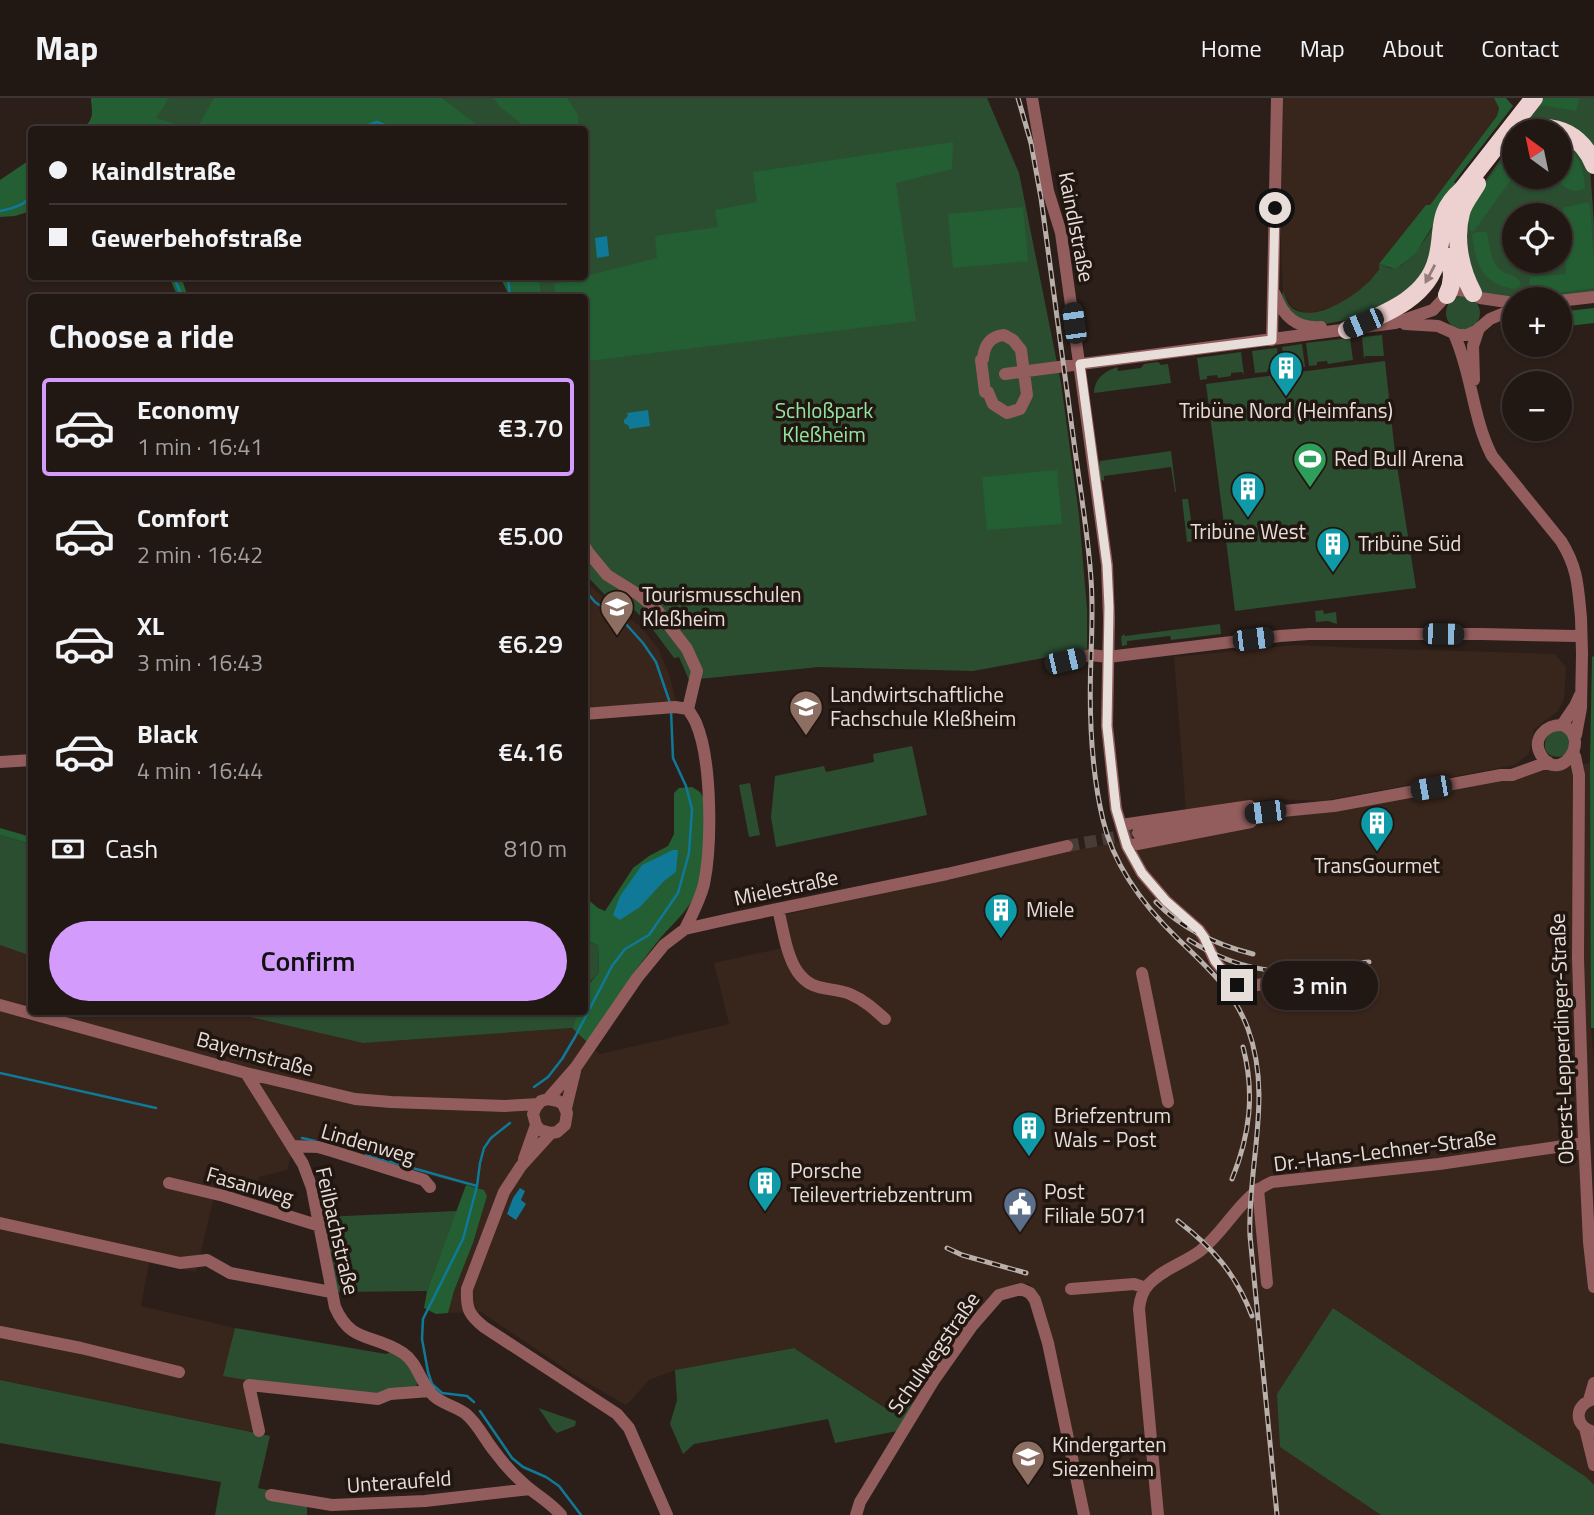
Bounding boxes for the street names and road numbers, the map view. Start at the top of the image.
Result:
street label: Kaindlstraße [1051,169,1103,285]
street label: Mielestraße [731,860,841,914]
street label: Oberst-Lepperdinger-Straße [1541,913,1581,1165]
street label: Bayernstraße [193,1022,317,1084]
street label: Lindenweg [318,1114,419,1172]
street label: Dr.-Hans-Lechner-Straße [1272,1120,1498,1180]
street label: Fasanweg [203,1157,298,1213]
street label: Feilbachstraße [308,1164,368,1298]
street label: Schulwegstraße [879,1285,987,1420]
street label: Unteraufeld [345,1461,452,1501]

